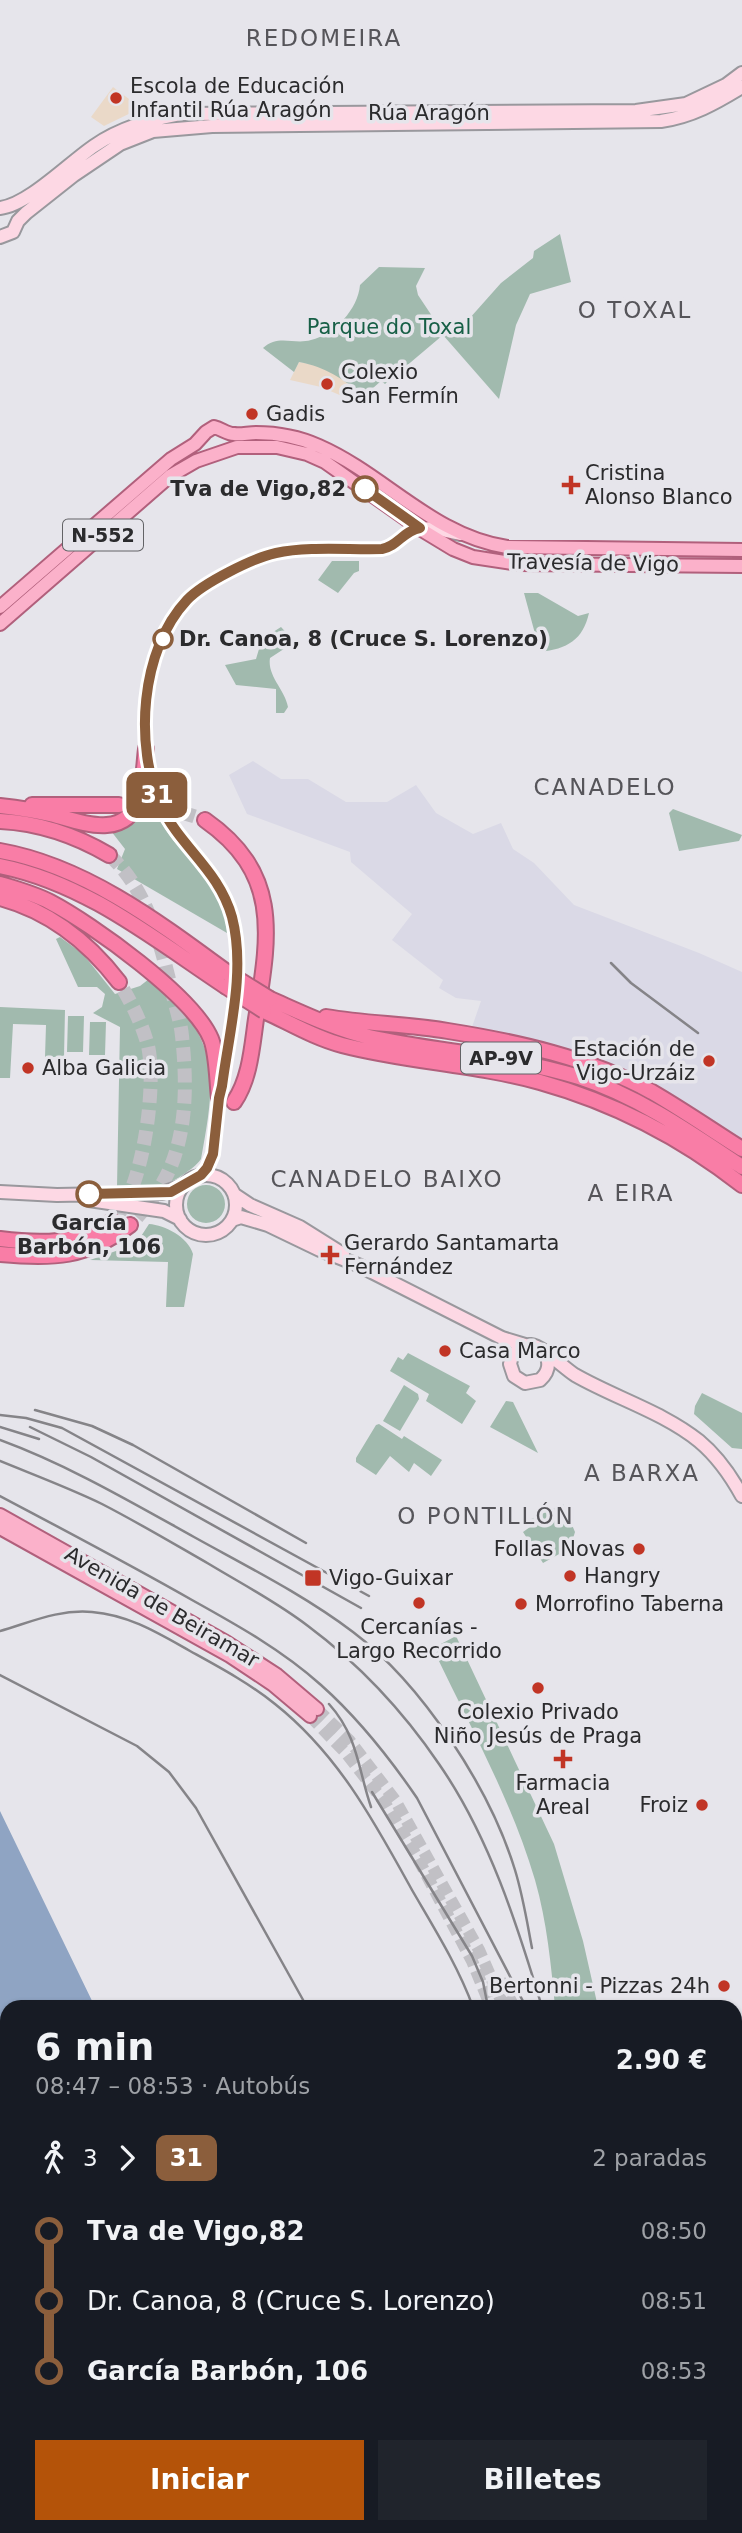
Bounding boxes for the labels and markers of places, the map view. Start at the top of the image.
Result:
place label: Escola de Educación Infantil Rúa Aragón [130,74,345,122]
marker: Escola de Educación Infantil Rúa Aragón [108,90,124,106]
place label: Colexio San Fermín [341,360,459,408]
marker: Colexio San Fermín [319,376,335,392]
place label: Gadis [266,402,325,426]
marker: Gadis [244,406,260,422]
place label: Cristina Alonso Blanco [585,461,733,509]
marker: Tva de Vigo,82 [352,476,378,502]
place label: Tva de Vigo,82 [170,477,346,501]
marker: Cristina Alonso Blanco [563,477,579,493]
place label: Dr. Canoa, 8 (Cruce S. Lorenzo) [179,627,548,651]
marker: Dr. Canoa, 8 (Cruce S. Lorenzo) [153,629,173,649]
place label: Estación de Vigo-Urzáiz [573,1037,695,1085]
marker: Estación de Vigo-Urzáiz [701,1053,717,1069]
place label: Alba Galicia [42,1056,166,1080]
marker: Alba Galicia [20,1060,36,1076]
marker: García Barbón, 106 [76,1181,102,1207]
place label: García Barbón, 106 [17,1211,161,1259]
place label: Gerardo Santamarta Fernández [344,1231,560,1279]
marker: Gerardo Santamarta Fernández [322,1247,338,1263]
place label: Casa Marco [459,1339,581,1363]
marker: Casa Marco [437,1343,453,1359]
place label: Follas Novas [494,1537,625,1561]
marker: Follas Novas [631,1541,647,1557]
place label: Hangry [584,1564,660,1588]
place label: Vigo-Guixar [329,1566,453,1590]
marker: Vigo-Guixar [303,1568,323,1588]
marker: Hangry [562,1568,578,1584]
place label: Morrofino Taberna [535,1592,724,1616]
marker: Cercanías - Largo Recorrido [411,1595,427,1611]
marker: Morrofino Taberna [513,1596,529,1612]
place label: Cercanías - Largo Recorrido [336,1615,502,1663]
marker: Colexio Privado Niño Jesús de Praga [530,1680,546,1696]
place label: Colexio Privado Niño Jesús de Praga [434,1700,642,1748]
marker: Farmacia Areal [555,1751,571,1767]
place label: Farmacia Areal [516,1771,610,1819]
place label: Froiz [640,1793,688,1817]
marker: Froiz [694,1797,710,1813]
place label: Bertonni - Pizzas 24h [489,1974,710,1998]
marker: Bertonni - Pizzas 24h [716,1978,732,1994]

